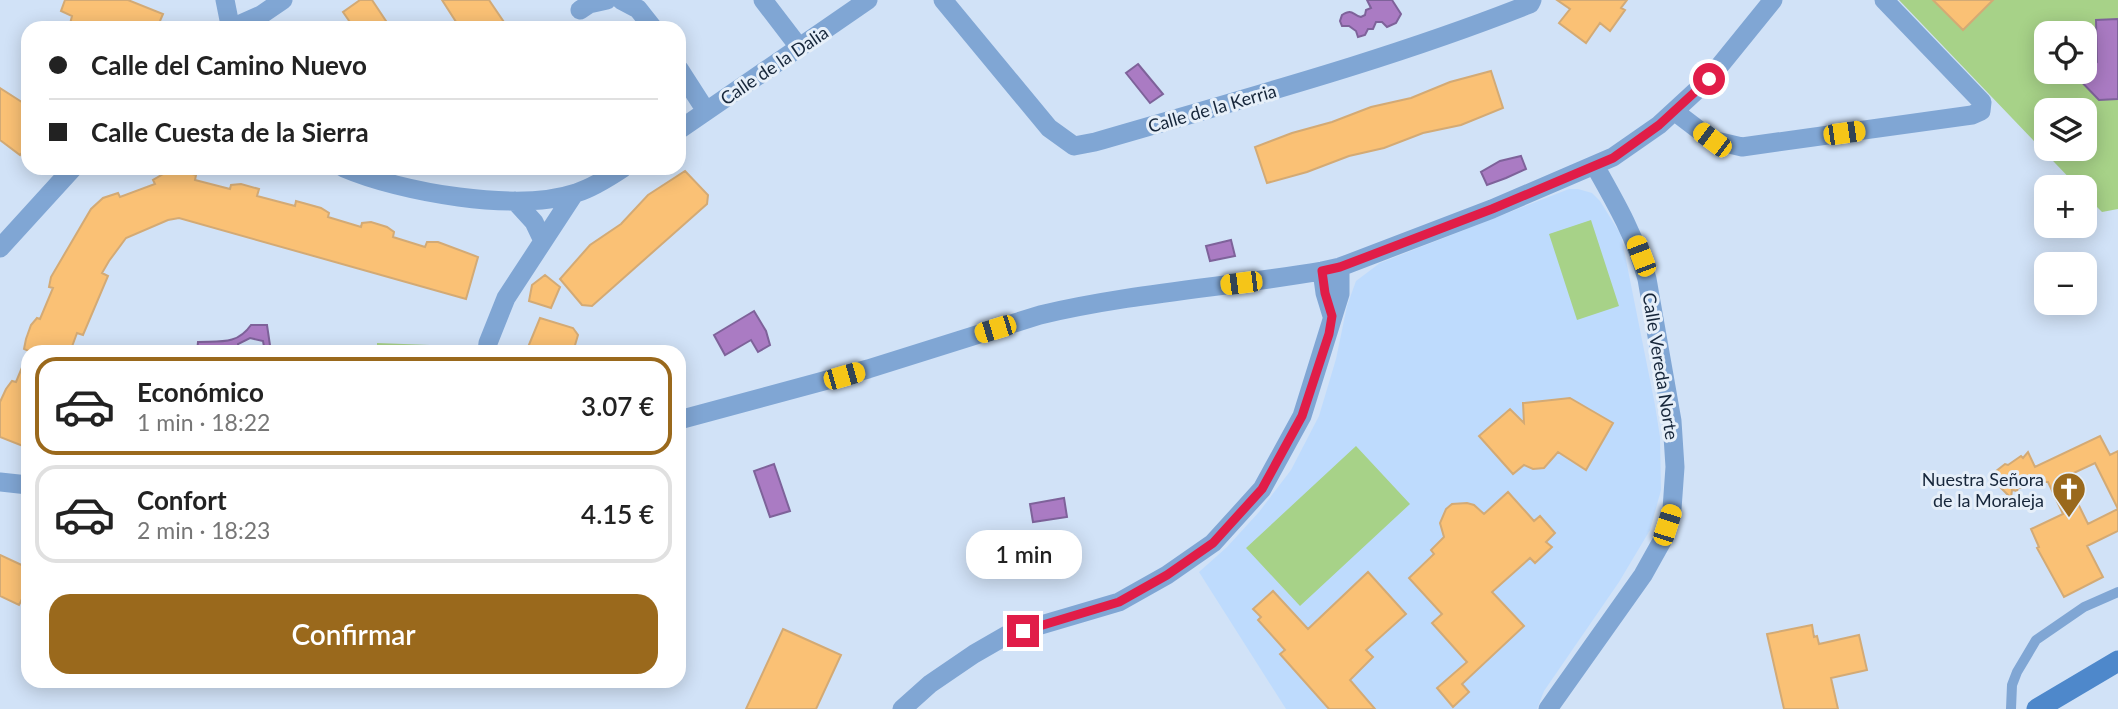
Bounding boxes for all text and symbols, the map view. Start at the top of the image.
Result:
street label: Calle de la Dalia [716,21,832,109]
map controls [2034,21,2097,315]
button: locate [2034,21,2097,84]
text: Calle del Camino Nuevo [91,49,367,81]
route start [1693,63,1725,95]
street label: Calle de la Kerria [1145,79,1279,137]
button: layers [2034,98,2097,161]
text: Calle Cuesta de la Sierra [91,116,369,148]
car [1689,119,1736,161]
car [1822,120,1867,146]
button: + [2034,175,2097,238]
car [1624,233,1659,279]
button: − [2034,252,2097,315]
car [1219,270,1264,296]
street label: Calle Vereda Norte [1639,291,1683,441]
car [972,313,1019,345]
car [821,360,868,392]
icon: car [53,375,116,438]
text: Económico [137,376,264,408]
text: 3.07 € [581,390,654,422]
text: 1 min · 18:22 [137,408,270,436]
place label: Nuestra Señora de la Moraleja [1922,468,2044,511]
church icon: Nuestra Señora de la Moraleja [2050,470,2088,519]
icon: car [53,483,116,546]
text: Confort [137,484,227,516]
text: 4.15 € [581,498,654,530]
car [1651,502,1684,548]
text: 2 min · 18:23 [137,516,270,544]
callout: 1 min [965,530,1081,578]
text: 1 min [996,540,1052,568]
button: Confirmar [49,594,658,674]
route end [1007,615,1039,647]

